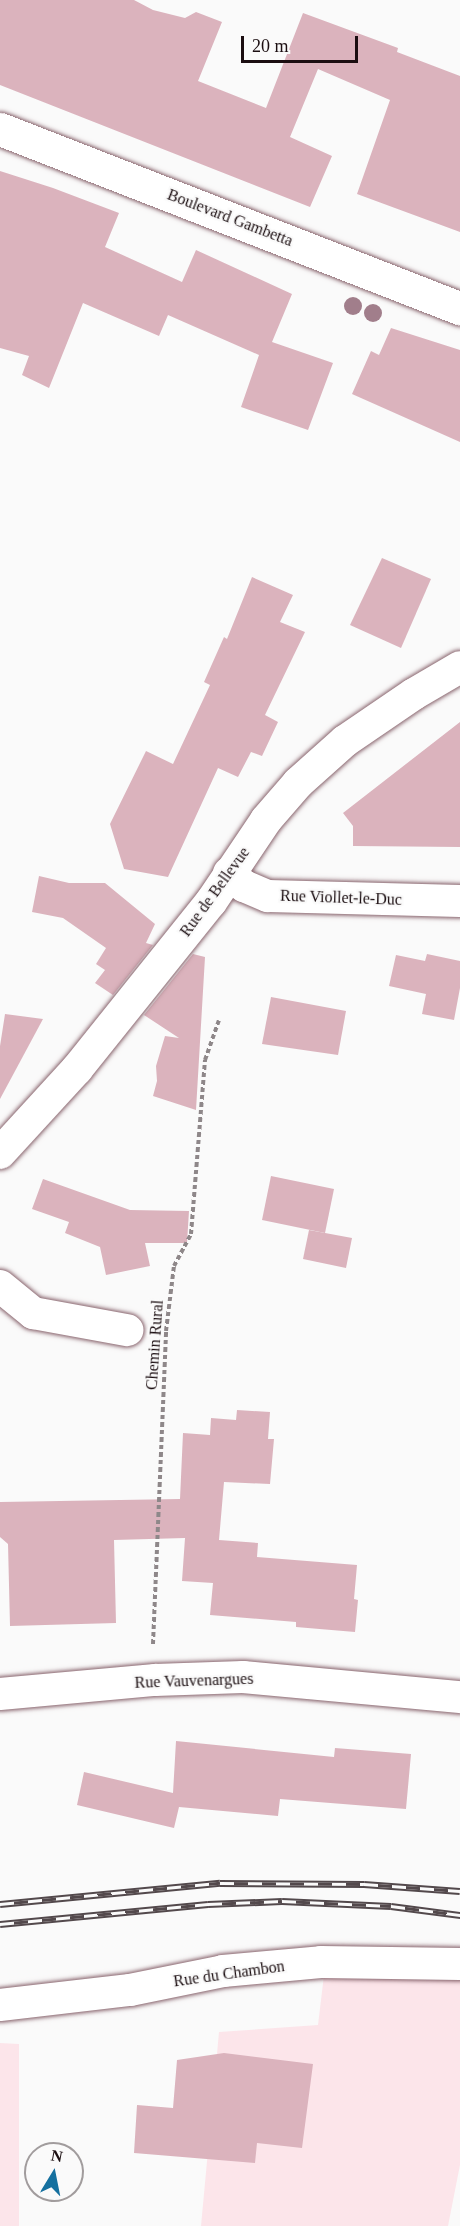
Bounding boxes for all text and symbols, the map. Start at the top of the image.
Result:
scale bar [244,24,361,62]
text: 20 m [252,36,289,56]
street label: Boulevard Gambetta [165,185,295,251]
street label: Rue de Bellevue [176,844,254,940]
street label: Rue Viollet-le-Duc [280,886,402,910]
street label: Chemin Rural [142,1299,168,1391]
street label: Rue Vauvenargues [134,1669,254,1693]
street label: Rue du Chambon [172,1957,286,1991]
north arrow [24,2142,84,2202]
text: N [50,2146,64,2165]

